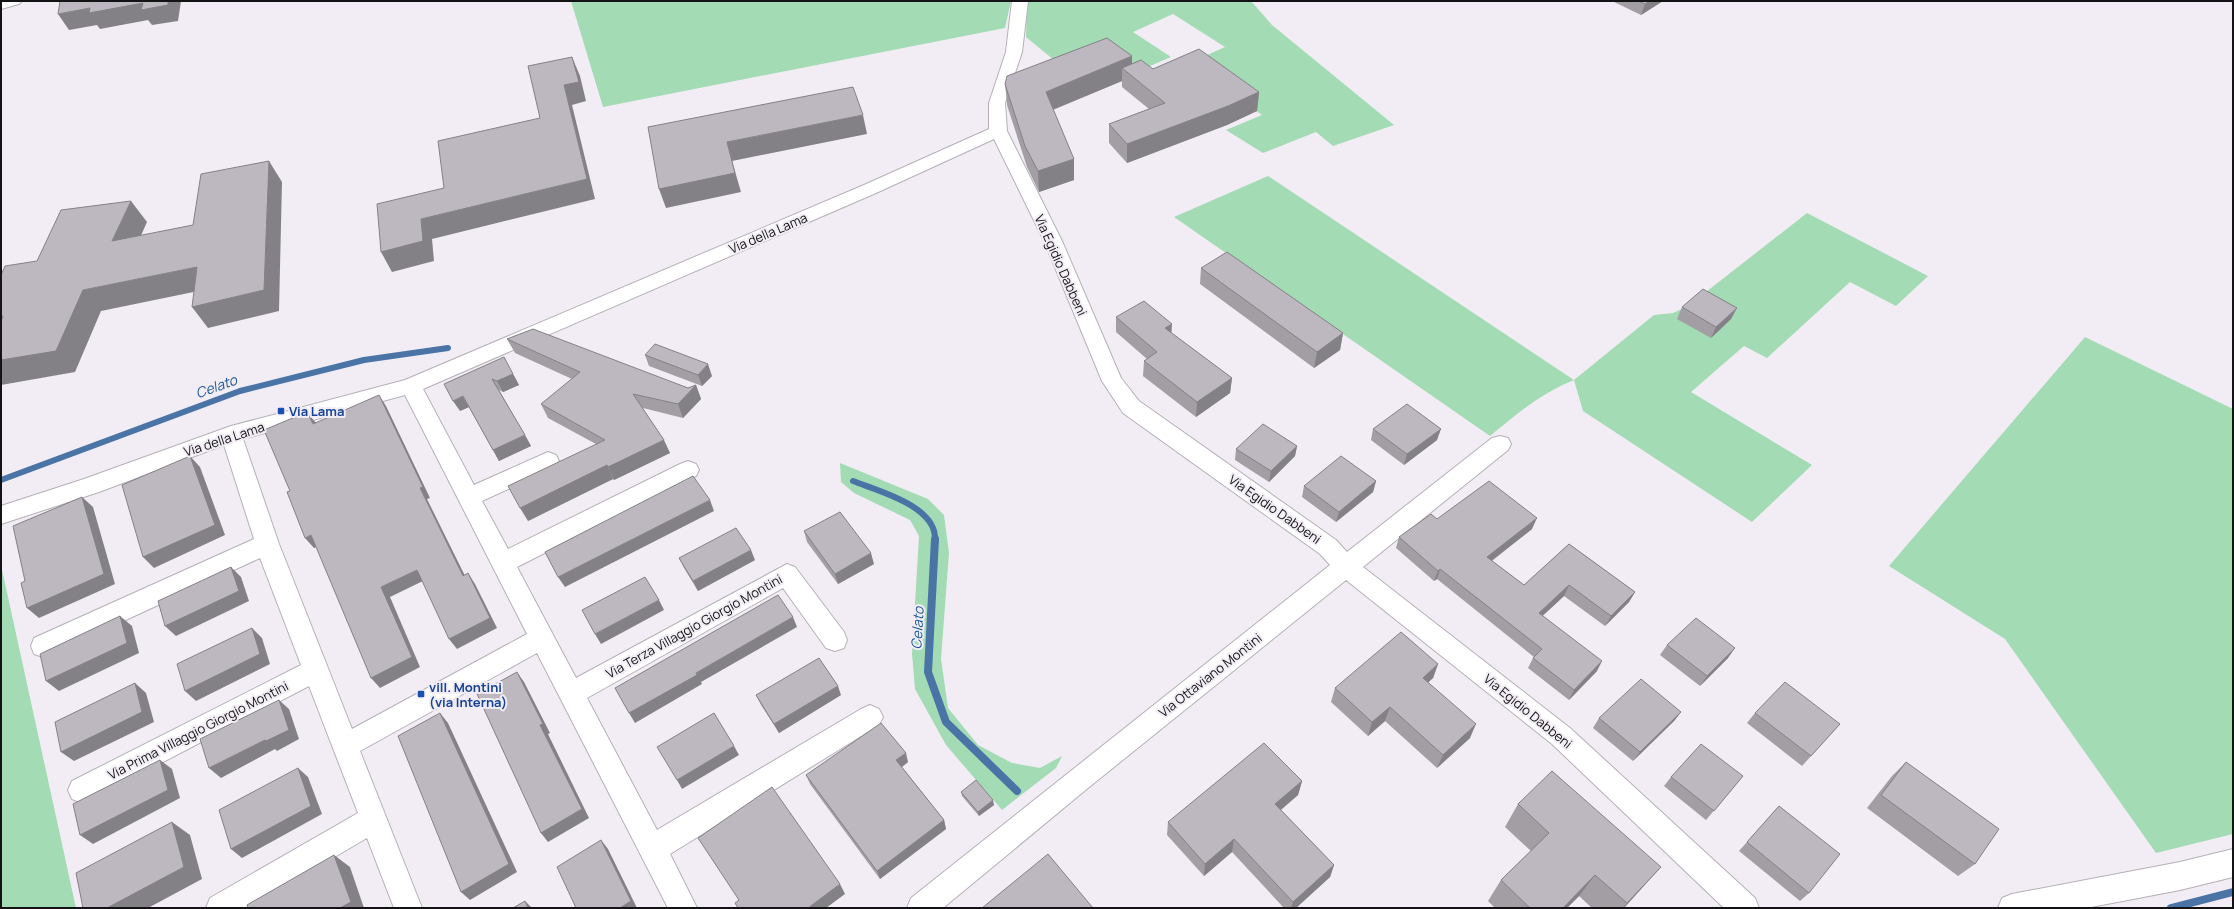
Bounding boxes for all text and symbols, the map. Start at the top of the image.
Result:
street label: Via della Lama [726,208,810,258]
street label: Via Egidio Dabbeni [1031,211,1091,319]
water label: Celato [193,369,240,402]
place label: Via Lama [289,402,344,420]
marker: Via Lama [276,406,286,416]
street label: Via della Lama [181,418,267,460]
street label: Via Egidio Dabbeni [1225,470,1325,548]
street label: Via Terza Villaggio Giorgio Montini [603,570,785,682]
water label: Celato [906,605,928,650]
street label: Via Ottaviano Montini [1155,629,1265,721]
street label: Via Egidio Dabbeni [1480,670,1576,752]
street label: Via Prima Villaggio Giorgio Montini [105,677,291,783]
place label: vill. Montini (via Interna) [429,678,507,711]
marker: vill. Montini (via Interna) [416,689,426,699]

